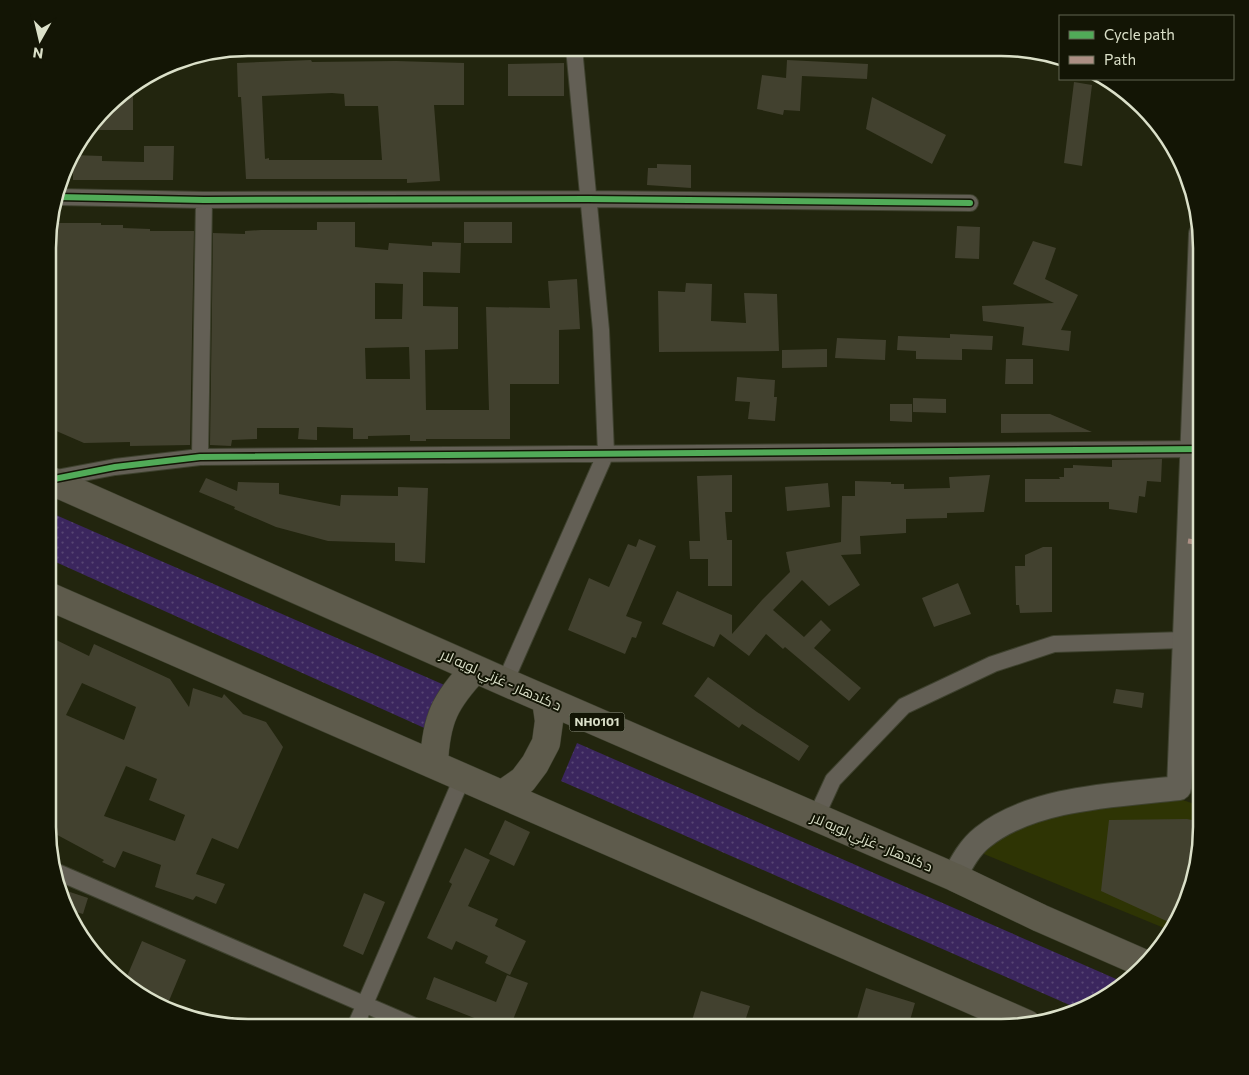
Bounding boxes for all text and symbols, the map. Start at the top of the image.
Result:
north arrow [15,15,65,65]
legend [1059,15,1234,80]
text: Cycle path [1104,25,1175,43]
text: N [32,44,45,63]
text: Path [1104,50,1136,68]
street label: د کندهار - غزني لويه لار [436,645,564,717]
road number: NH0101 [570,712,624,732]
street label: د کندهار - غزني لويه لار [806,808,936,879]

